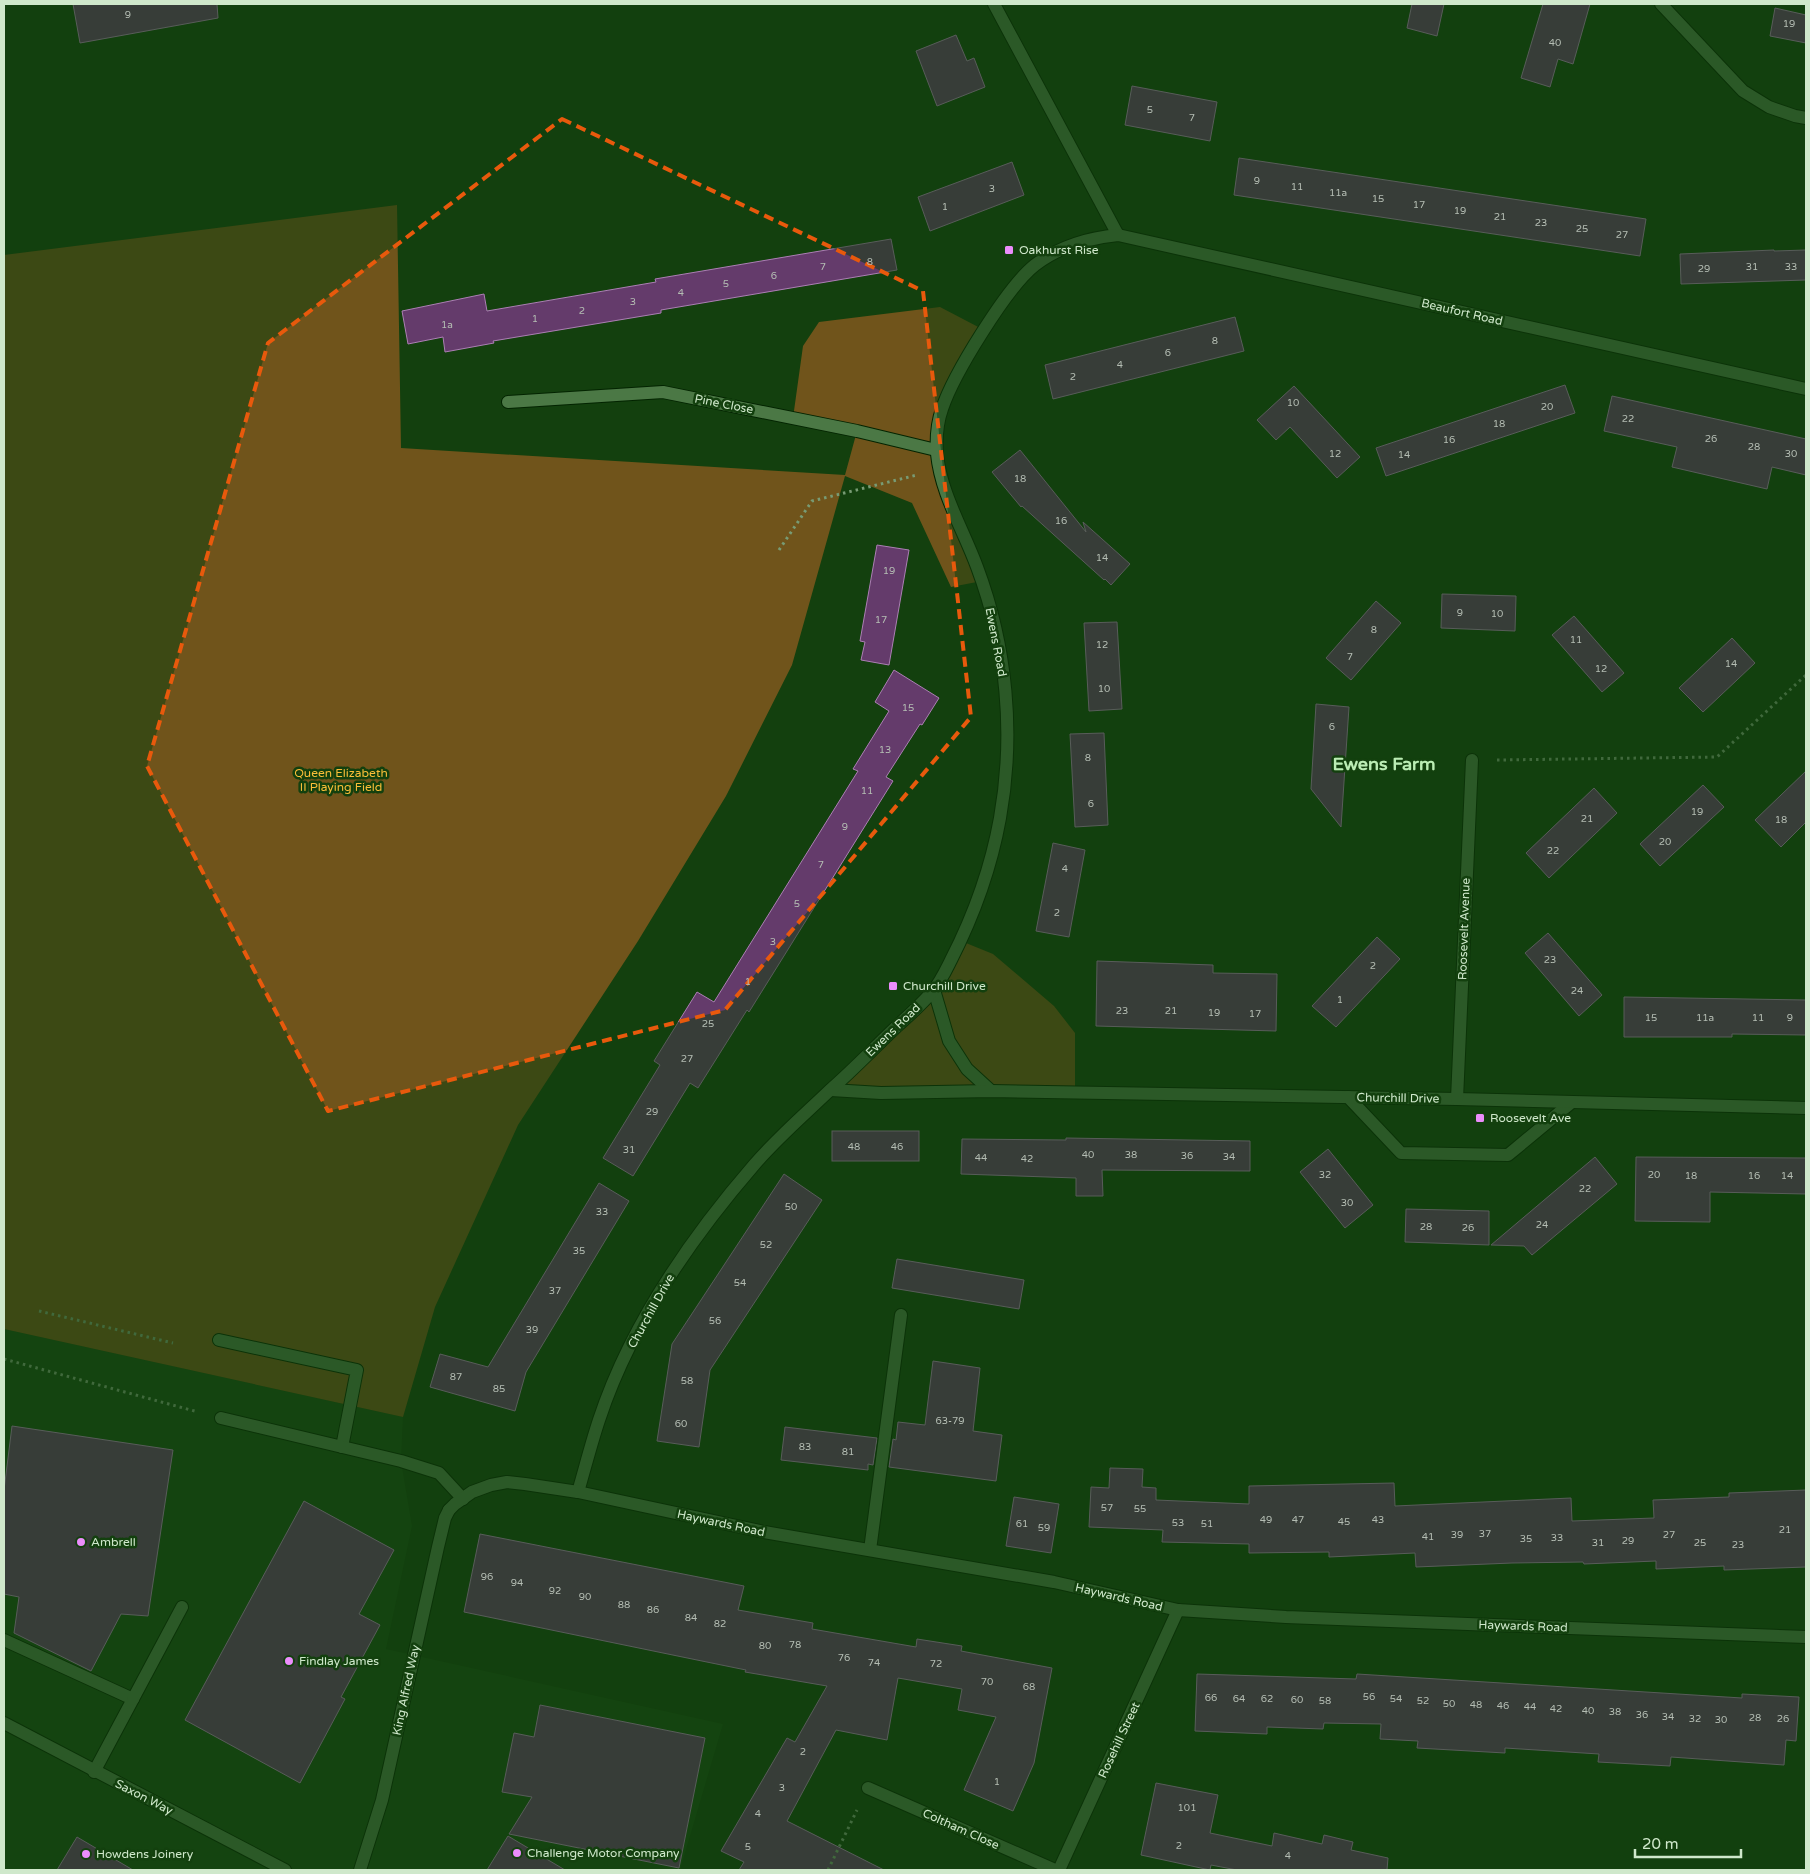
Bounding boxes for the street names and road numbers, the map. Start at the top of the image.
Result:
street label: Beaufort Road [1420,296,1504,328]
street label: Pine Close [694,391,755,417]
street label: Ewens Road [982,606,1010,678]
street label: Roosevelt Avenue [1455,877,1473,980]
street label: Ewens Road [863,1001,923,1059]
street label: Churchill Drive [1357,1090,1440,1106]
street label: Churchill Drive [625,1271,677,1351]
street label: Haywards Road [676,1507,766,1539]
street label: Haywards Road [1074,1580,1164,1614]
street label: Haywards Road [1478,1617,1568,1635]
street label: King Alfred Way [390,1643,423,1737]
street label: Rosehill Street [1095,1699,1143,1780]
street label: Saxon Way [113,1776,176,1818]
street label: Coltham Close [921,1806,1002,1852]

